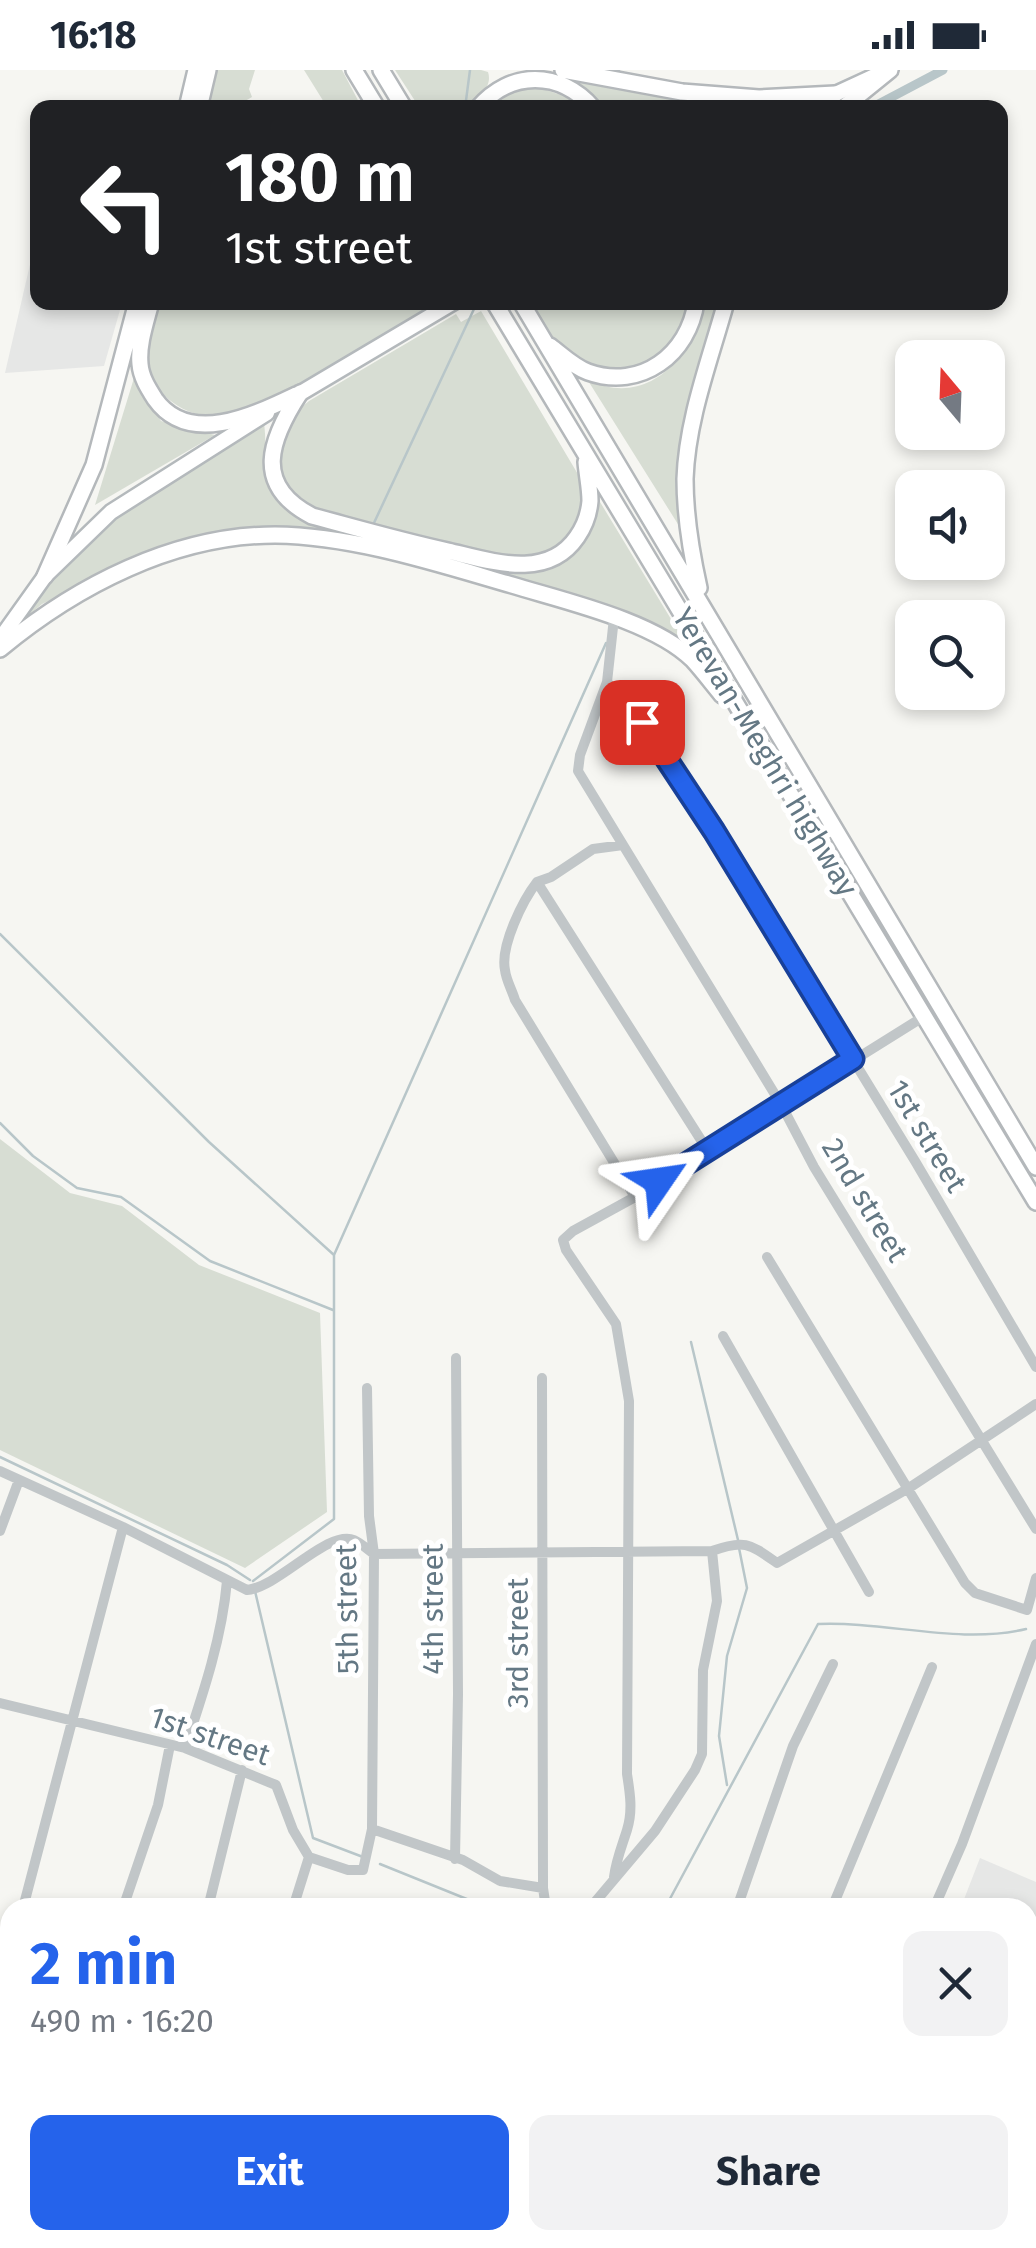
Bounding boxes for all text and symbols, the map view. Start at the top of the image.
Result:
text: 16:18 [50,12,137,58]
text: 180 m [225,136,415,220]
icon: left [60,140,190,270]
text: 1st street [225,221,412,275]
north arrow [895,340,1005,450]
map controls [895,340,1005,710]
button: sound [895,470,1005,580]
button: search [895,600,1005,710]
street label: Yerevan-Meghri highway [665,601,866,903]
pin [600,680,685,765]
icon: arrive [615,695,670,750]
street label: 1st street [879,1073,975,1199]
position arrow [607,1129,711,1233]
street label: 2nd street [814,1132,916,1268]
street label: 5th street [328,1543,366,1674]
street label: 4th street [415,1543,451,1675]
street label: 3rd street [500,1578,536,1708]
street label: 1st street [145,1699,275,1773]
text: 2 min [30,1928,177,2000]
button: close [903,1931,1008,2036]
text: 490 m · 16:20 [30,2002,214,2040]
button: Exit [30,2115,509,2230]
button: Share [529,2115,1008,2230]

